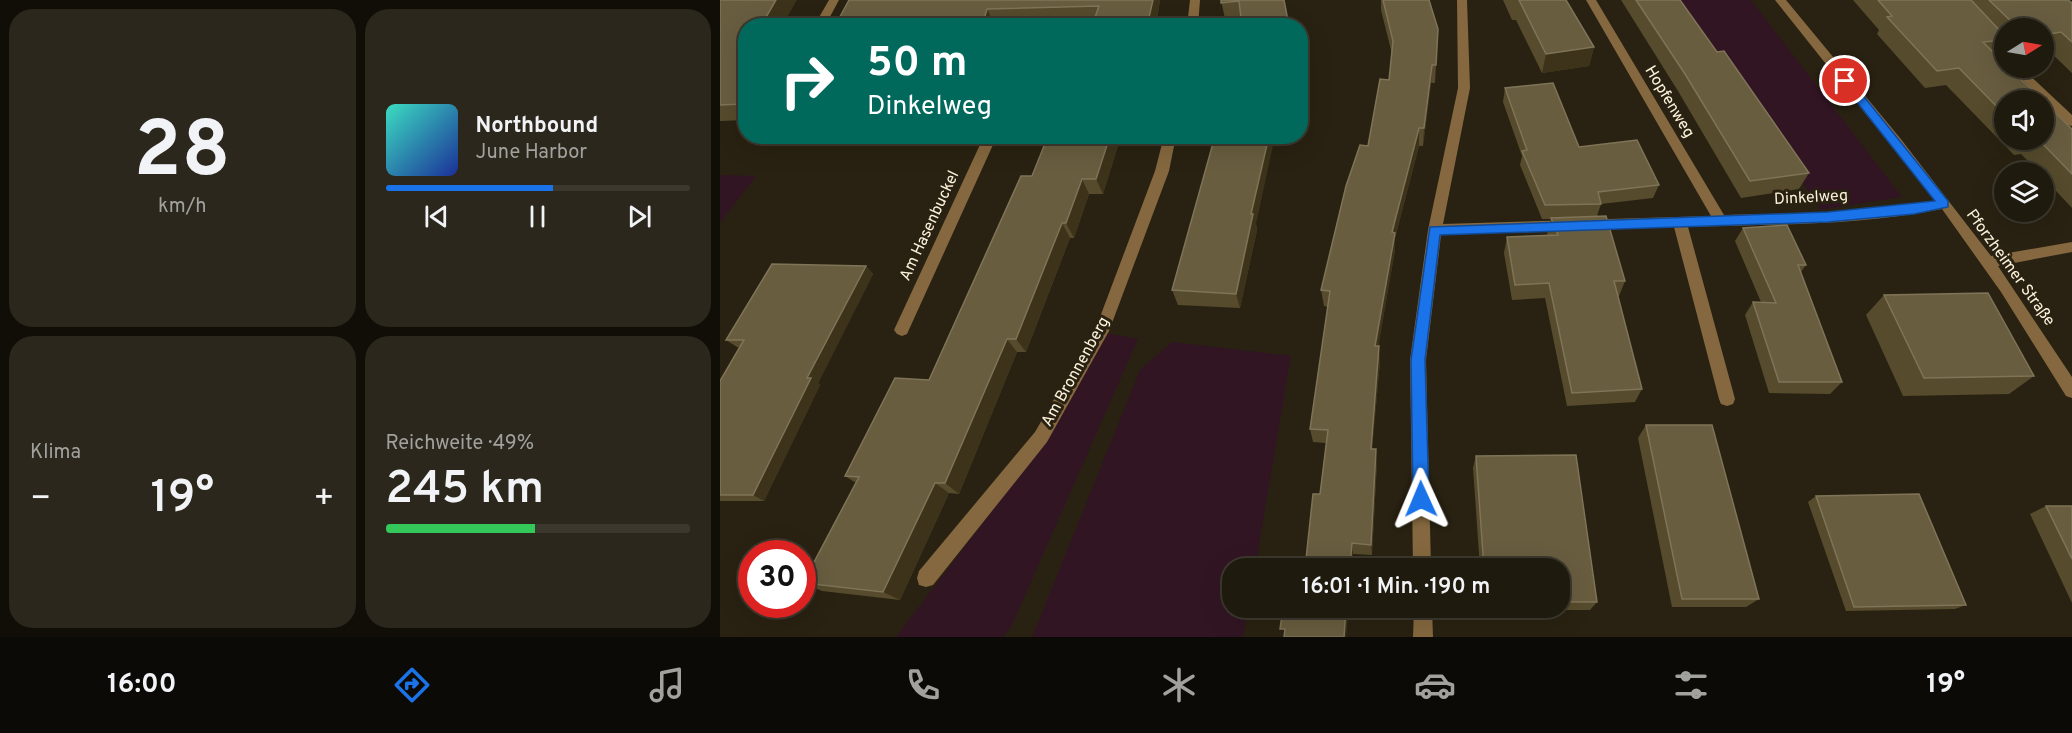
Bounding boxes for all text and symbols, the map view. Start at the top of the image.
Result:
north arrow [1994,18,2054,78]
map controls [1994,18,2054,222]
text: 50 m [867,38,968,91]
icon: right [768,42,846,120]
pin [1819,55,1870,106]
street label: Hopfenweg [1640,62,1698,142]
icon: arrive [1828,64,1861,97]
text: Dinkelweg [867,90,992,124]
button: sound [1994,90,2054,150]
text: 28 [134,105,231,204]
text: Northbound [476,113,598,140]
text: June Harbor [476,140,587,166]
button: layers [1994,162,2054,222]
street label: Am Hasenbuckel [896,168,964,284]
street label: Dinkelweg [1774,186,1848,210]
text: km/h [158,194,207,220]
icon: previous [420,200,453,233]
icon: pause [521,200,554,233]
icon: next [623,200,656,233]
street label: Pforzheimer Straße [1961,206,2059,330]
street label: Am Bronnenberg [1038,314,1114,430]
text: Reichweite · 49% [386,431,534,457]
text: Klima [30,440,81,466]
text: 245 km [386,462,544,519]
position arrow [1389,467,1453,531]
text: 19° [150,471,214,528]
text: − [30,479,51,521]
text: + [313,479,334,521]
speed limit sign: 30 [738,540,816,618]
text: 16:01 · 1 Min. · 190 m [1302,574,1490,601]
icon: directions [391,664,433,706]
icon: music [646,664,688,706]
icon: phone [902,664,944,706]
icon: climate [1158,664,1200,706]
icon: car [1414,664,1456,706]
icon: filters [1670,664,1712,706]
text: 16:00 [107,668,177,702]
text: 19° [1926,668,1965,702]

